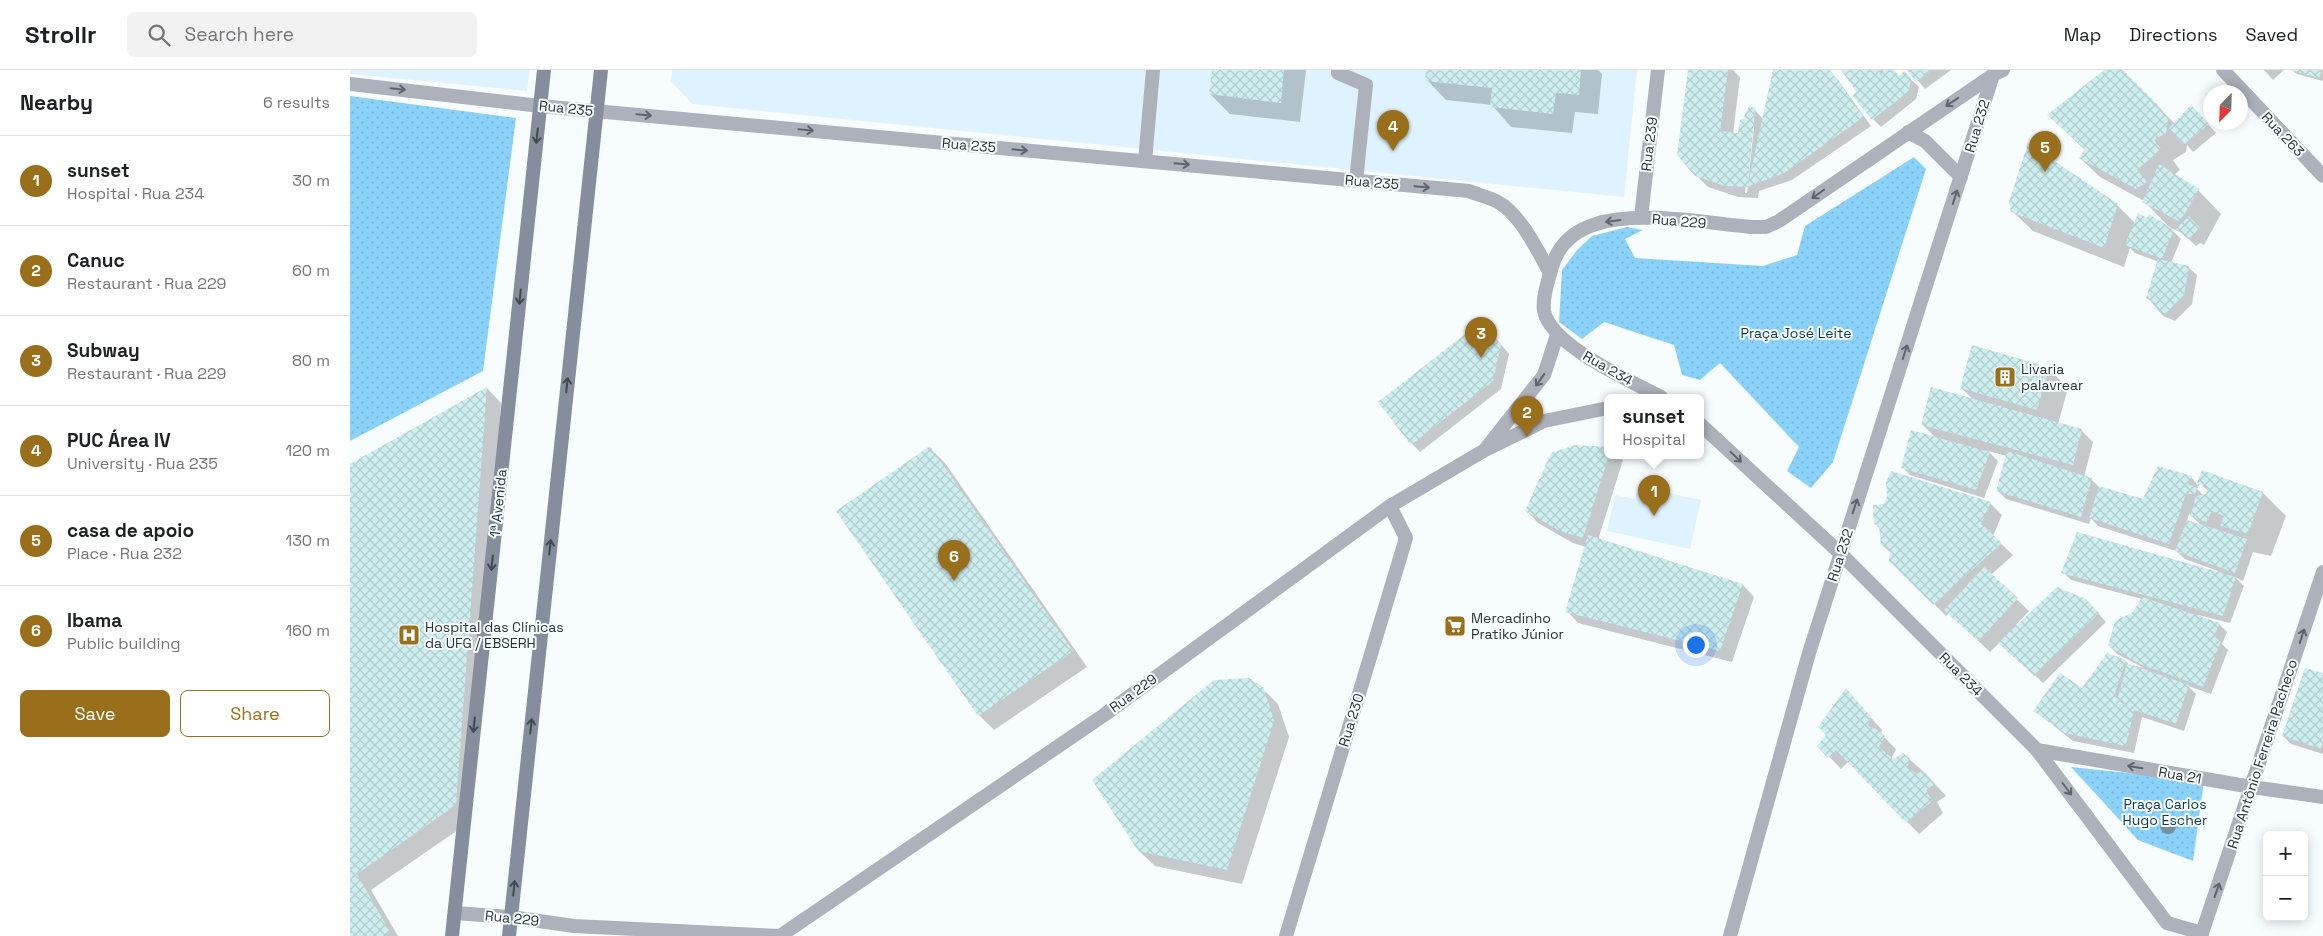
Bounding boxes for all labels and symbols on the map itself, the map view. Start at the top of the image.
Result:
one-way arrow [390,84,406,94]
north arrow [2203,85,2248,130]
street label: Rua 235 [538,96,594,120]
one-way arrow [1945,97,1959,107]
street label: Rua 232 [1960,97,1994,155]
street label: Rua 263 [2258,108,2308,160]
pin: 4 [1377,110,1409,151]
one-way arrow [636,111,652,120]
street label: Rua 239 [1637,116,1661,172]
one-way arrow [798,125,814,135]
one-way arrow [532,128,542,144]
pin: 5 [2029,131,2061,172]
street label: Rua 235 [941,134,997,156]
one-way arrow [1012,145,1028,154]
one-way arrow [1174,160,1190,169]
street label: Rua 235 [1344,171,1400,193]
one-way arrow [1414,182,1430,192]
one-way arrow [1811,189,1825,199]
one-way arrow [1950,189,1960,205]
street label: Rua 229 [1651,210,1707,232]
one-way arrow [1606,216,1622,226]
one-way arrow [515,289,525,305]
pin: 3 [1465,317,1497,358]
park label: Praça José Leite [1741,324,1851,342]
one-way arrow [1901,344,1910,360]
street label: Rua 234 [1580,347,1636,390]
place label: Livaria palavrear [2021,360,2083,394]
building icon: Livaria palavrear [1993,365,2017,389]
one-way arrow [1535,373,1545,387]
one-way arrow [562,378,572,394]
pin: 2 [1511,396,1543,437]
one-way arrow [1730,451,1743,463]
street label: 1ª Avenida [485,468,511,538]
pin: 1 [1638,475,1670,516]
one-way arrow [1851,499,1860,515]
street label: Rua 232 [1823,526,1857,584]
one-way arrow [545,539,555,555]
pin: 6 [938,540,970,581]
one-way arrow [487,555,497,571]
place label: Mercadinho Pratiko Júnior [1471,609,1564,643]
supermarket icon: Mercadinho Pratiko Júnior [1443,614,1467,638]
place label: Hospital das Clínicas da UFG / EBSERH [425,618,564,652]
hospital icon: Hospital das Clínicas da UFG / EBSERH [397,623,421,647]
one-way arrow [2297,628,2307,644]
your location [1683,632,1709,658]
street label: Rua 234 [1935,648,1987,700]
street label: Rua Antônio Ferreira Pacheco [2223,657,2301,851]
street label: Rua 229 [1106,670,1160,716]
street label: Rua 230 [1334,691,1368,749]
one-way arrow [470,717,479,733]
one-way arrow [526,718,536,734]
one-way arrow [2127,761,2143,771]
street label: Rua 21 [2157,762,2203,788]
one-way arrow [2061,782,2072,795]
park label: Praça Carlos Hugo Escher [2123,795,2207,829]
one-way arrow [509,880,519,896]
one-way arrow [2213,883,2222,898]
street label: Rua 229 [484,906,540,930]

